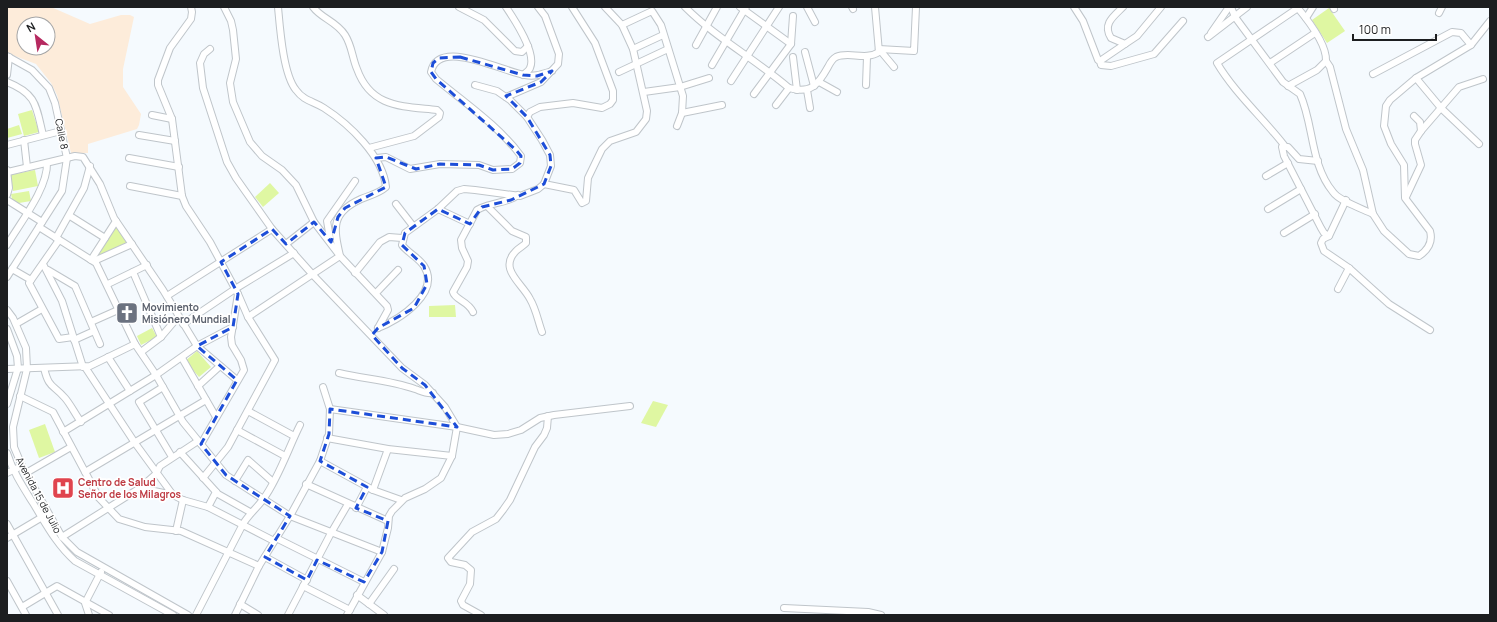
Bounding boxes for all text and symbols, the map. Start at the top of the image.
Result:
north arrow [16,16,56,56]
scale bar [1353,16,1436,42]
text: N [24,18,38,35]
text: 100 m [1359,21,1391,38]
street label: Calle 8 [52,117,72,151]
church icon: Movimiento Misiónero Mundial [114,300,140,326]
place label: Movimiento Misiónero Mundial [142,300,231,326]
street label: Avenida 15 de Julio [13,454,65,536]
hospital icon: Centro de Salud Señor de los Milagros [50,475,76,501]
place label: Centro de Salud Señor de los Milagros [78,475,182,501]

